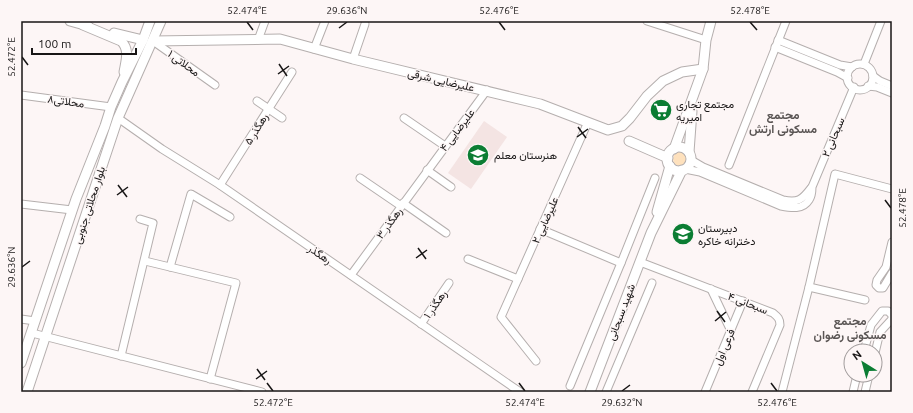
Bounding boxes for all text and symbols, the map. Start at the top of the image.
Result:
text: 52.474°E [227,5,267,16]
text: 29.636°N [326,5,368,16]
text: 52.476°E [479,5,519,16]
text: 52.478°E [730,5,770,16]
scale bar [32,30,136,56]
text: 52.472°E [6,37,17,77]
text: 100 m [38,37,71,50]
street label: ۱ محلاتی [165,48,202,79]
street label: علیرضایی شرقی [406,67,476,95]
street label: محلاتی۸ [47,92,85,111]
supermarket icon: مجتمع تجاری امیریه [648,97,674,123]
place label: مجتمع تجاری امیریه [676,98,734,124]
street label: ۴ علیرضایی [437,106,478,154]
district label: مجتمع مسکونی ارتش [749,108,817,137]
street label: ۵ رهگذر [242,111,271,147]
street label: سبحانی ۲ [819,115,848,159]
school or university icon: هنرستان معلم [465,142,491,168]
place label: هنرستان معلم [494,149,557,163]
street label: بلوار محلاتی جنوبی [71,165,108,246]
text: 52.478°E [897,188,908,228]
street label: ۲ علیرضایی [529,195,562,245]
street label: ۳ رهگذر [374,205,405,241]
school or university icon: دبیرستان دخترانه خاکره [670,221,696,247]
place label: دبیرستان دخترانه خاکره [698,222,756,248]
street label: رهگذر [305,241,334,267]
text: 29.636°N [6,246,17,288]
street label: شهید سبحانی [605,282,638,342]
street label: ۱ رهگذر [421,287,450,321]
street label: سبحانی ۴ [726,290,770,317]
district label: مجتمع مسکونی رضوان [814,314,887,343]
street label: فرعی اول [711,327,738,367]
north arrow [843,343,883,383]
text: N [850,348,864,362]
text: 52.472°E [253,397,293,408]
text: 52.474°E [505,397,545,408]
text: 29.632°N [601,397,643,408]
text: 52.476°E [757,397,797,408]

